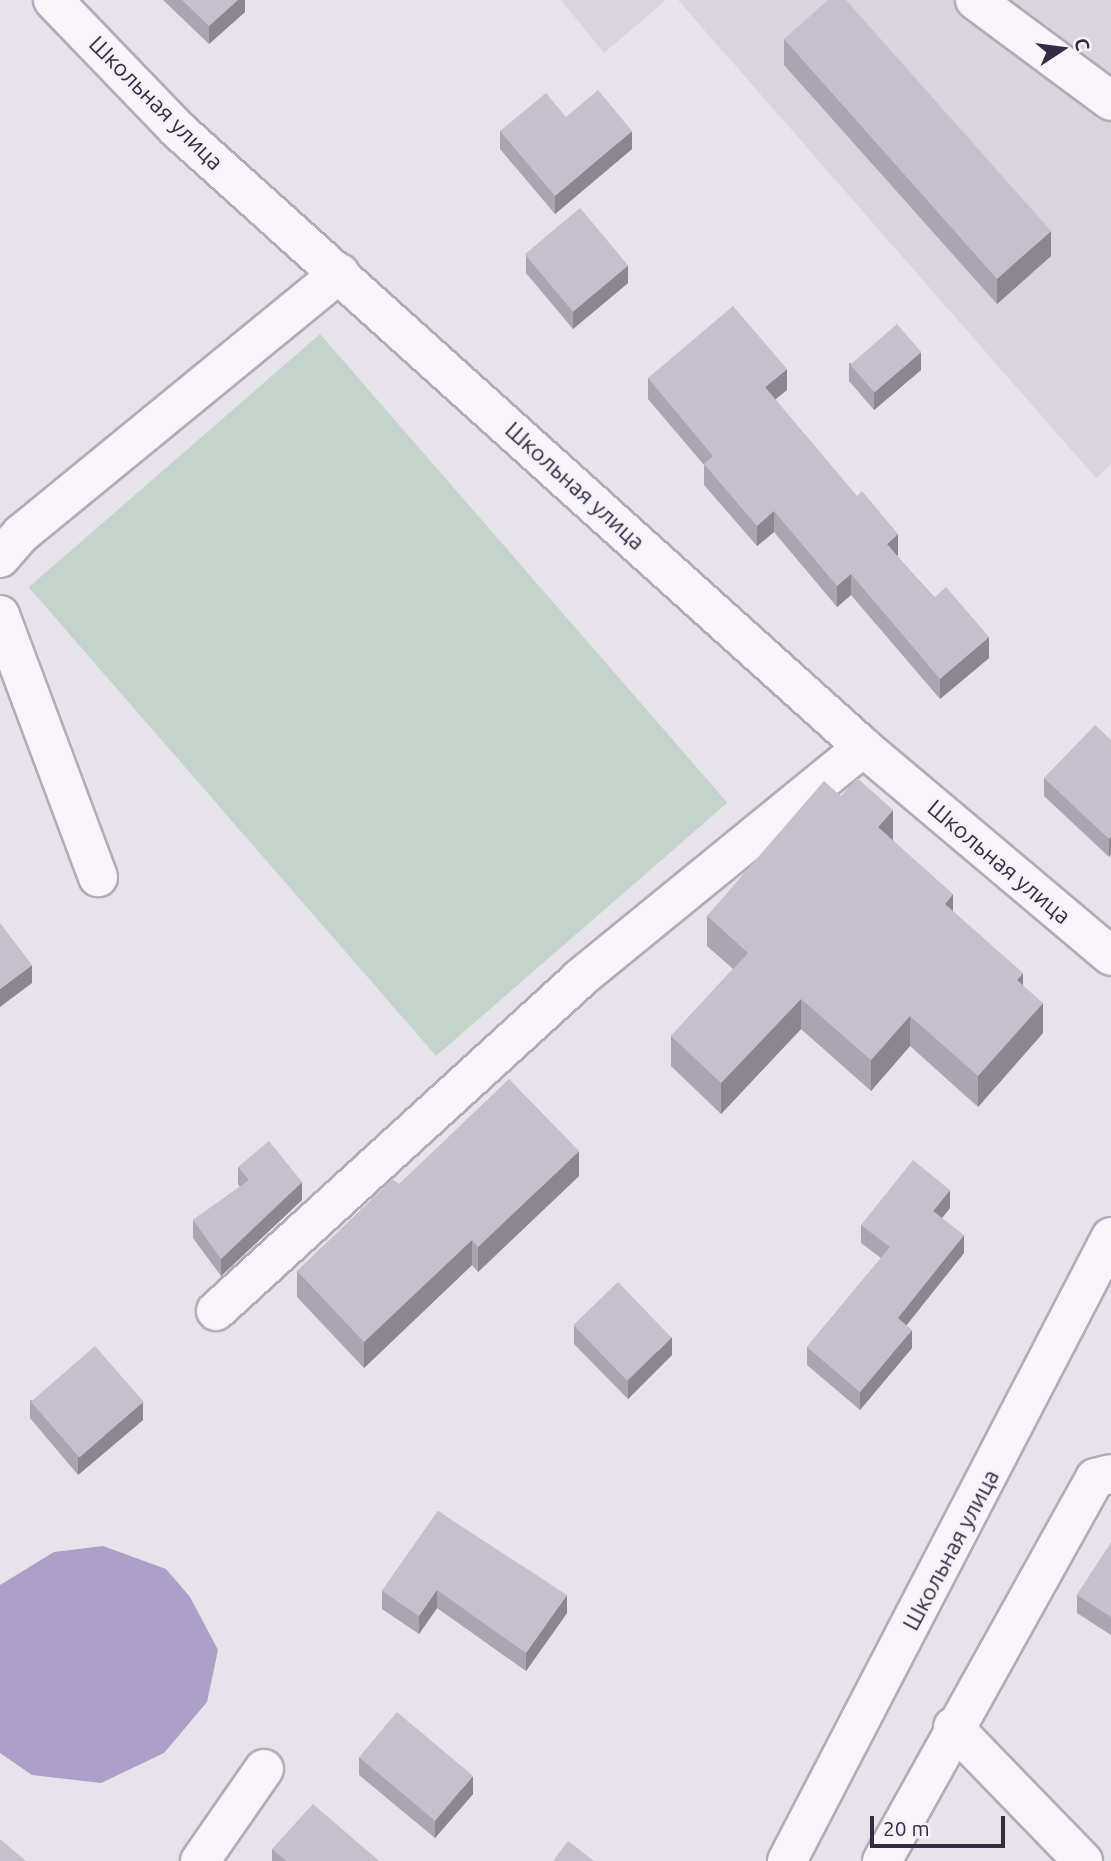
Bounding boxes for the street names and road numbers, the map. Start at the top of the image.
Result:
street label: Школьная улица [83,30,229,176]
street label: Школьная улица [499,416,651,556]
street label: Школьная улица [922,794,1076,930]
street label: Школьная улица [897,1465,1005,1635]

